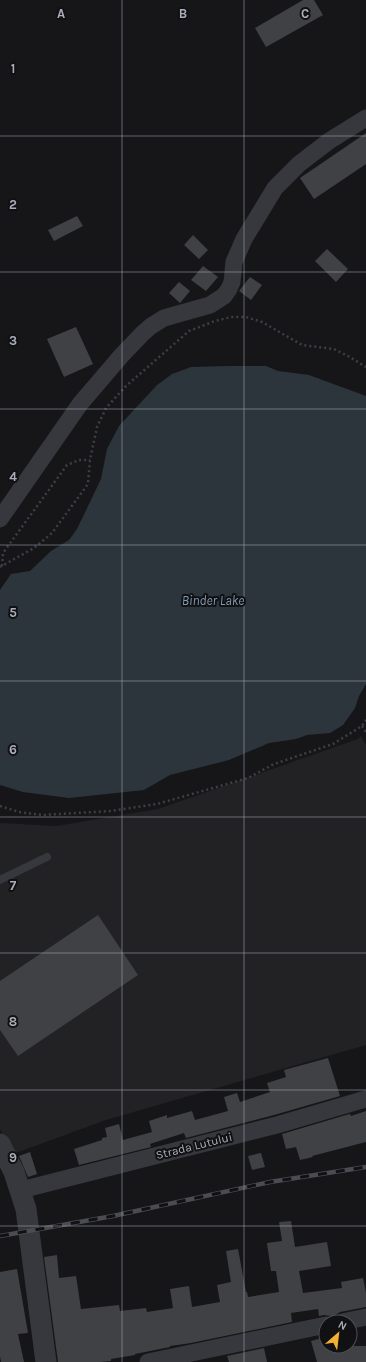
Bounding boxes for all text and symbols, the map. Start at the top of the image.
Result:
text: A [57,6,65,21]
text: B [179,6,187,21]
text: C [301,6,309,21]
text: 1 [11,61,15,76]
text: 2 [9,197,17,212]
text: 3 [9,333,17,348]
text: 4 [9,469,17,484]
water label: Binder Lake [182,593,244,608]
text: 5 [9,605,17,620]
text: 6 [9,742,17,757]
text: 7 [10,878,17,893]
text: 8 [9,1014,17,1029]
street label: Strada Lutului [154,1130,234,1162]
text: 9 [9,1150,17,1165]
north arrow [318,1314,358,1354]
text: N [336,1318,349,1333]

